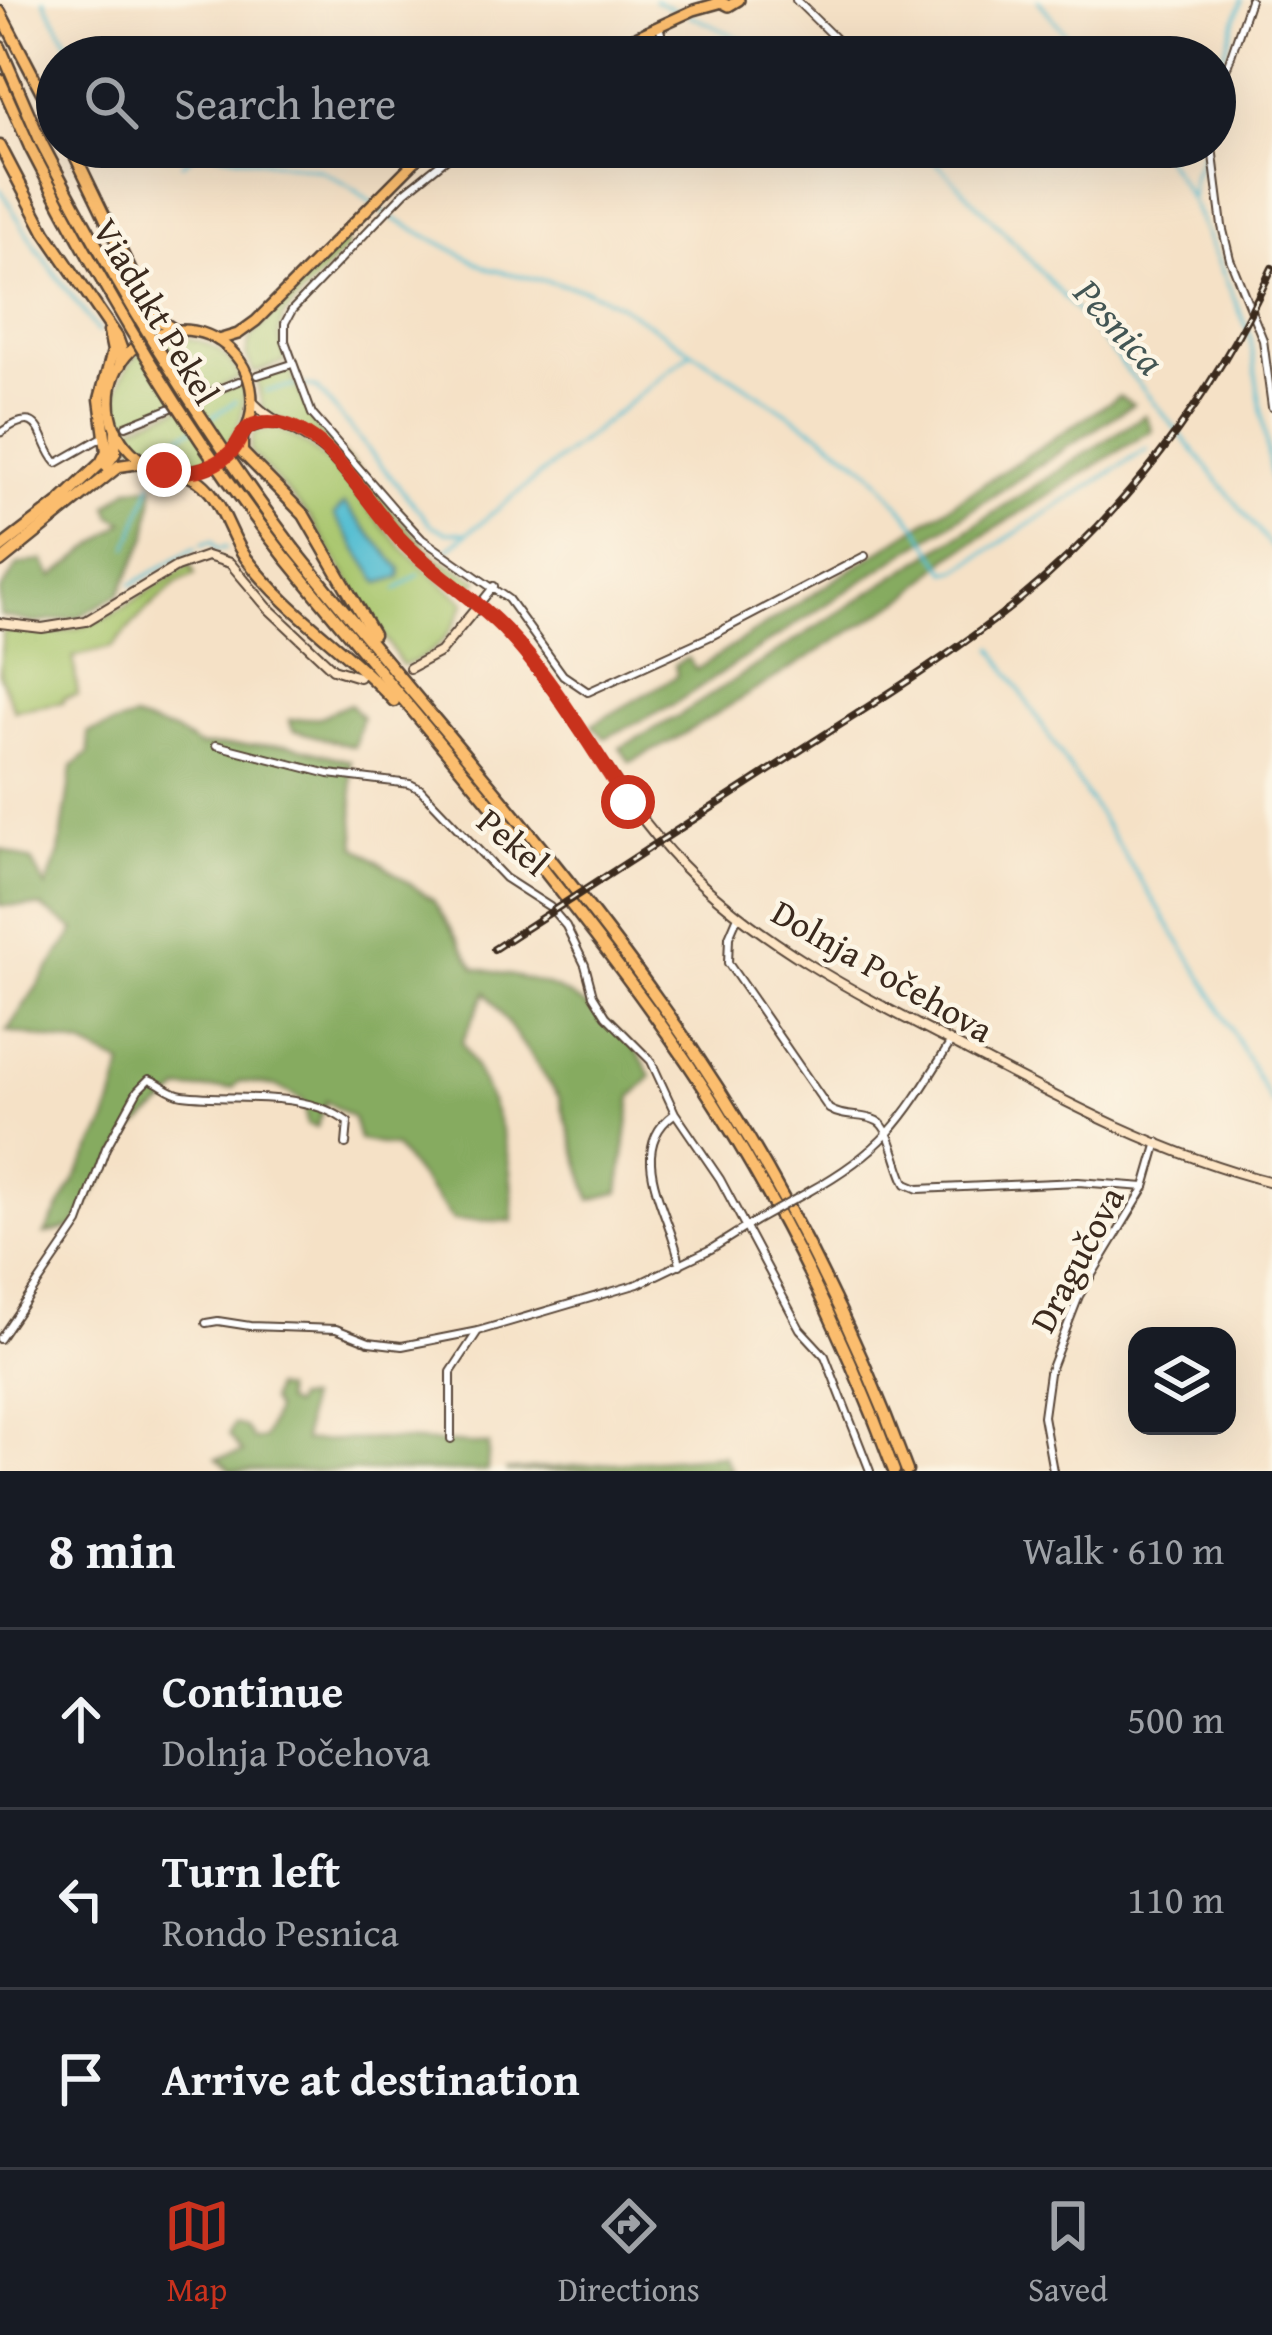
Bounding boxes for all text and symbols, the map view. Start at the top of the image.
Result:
search box [36,36,1236,168]
icon: search [78,69,144,135]
text: Search here [174,70,396,135]
street label: Viadukt Pekel [80,208,234,414]
water label: Pesnica [1061,265,1179,387]
route end [137,443,191,497]
route start [601,775,655,829]
street label: Pekel [466,794,562,888]
street label: Dolnja Počehova [762,885,1004,1055]
street label: Dragučova [1015,1177,1137,1341]
map controls [1128,1327,1236,1435]
button: layers [1128,1327,1236,1435]
text: 8 min [48,1512,175,1587]
text: Walk · 610 m [1023,1521,1224,1578]
text: Continue [162,1658,343,1723]
icon: ahead [48,1686,114,1752]
text: 500 m [1127,1690,1224,1747]
text: Dolnja Počehova [162,1723,431,1780]
text: Turn left [162,1838,340,1903]
icon: left [48,1866,114,1932]
text: 110 m [1127,1870,1224,1927]
text: Rondo Pesnica [162,1903,399,1960]
icon: arrive [48,2046,114,2112]
text: Arrive at destination [162,2046,580,2111]
tab: Map [164,2193,230,2313]
tab: Directions [558,2193,700,2313]
tab: Saved [1028,2193,1108,2313]

